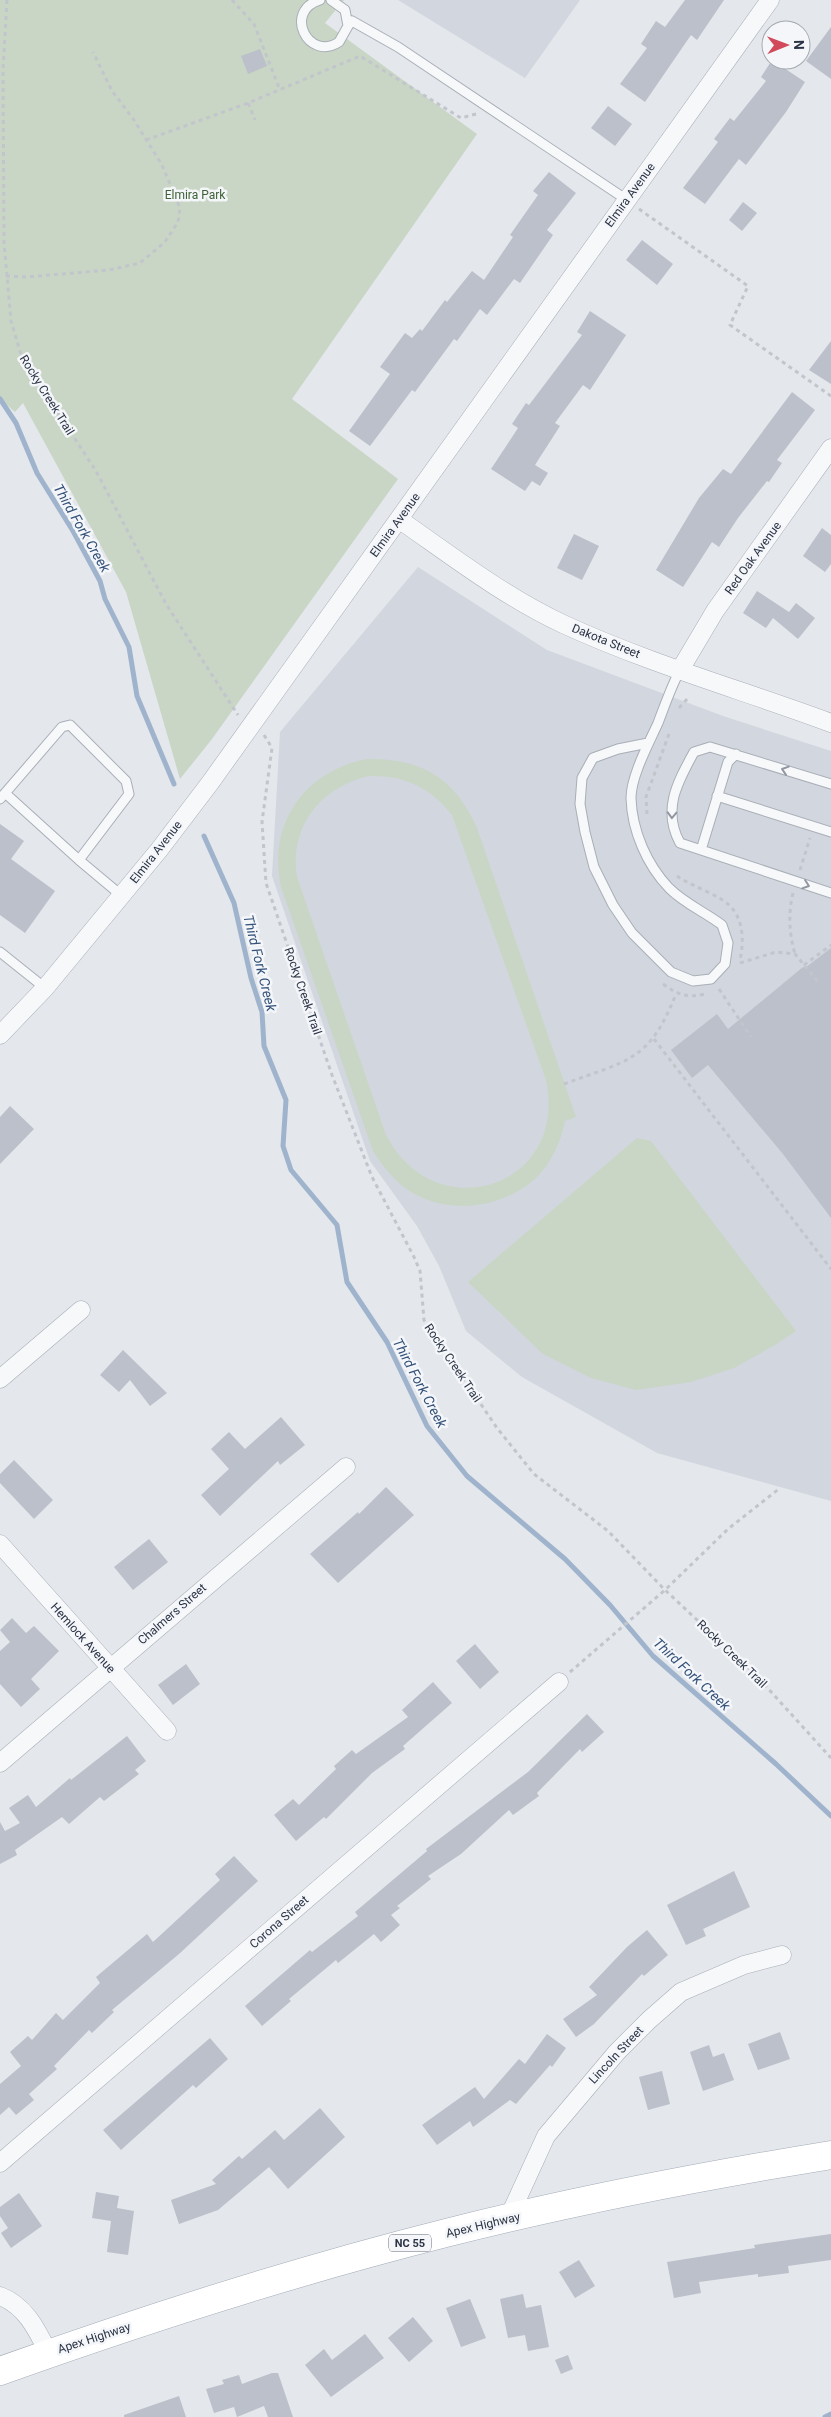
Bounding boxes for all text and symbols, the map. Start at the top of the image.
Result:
north arrow [761,20,811,70]
text: N [791,40,807,50]
street label: Elmira Avenue [602,160,658,230]
park label: Elmira Park [165,188,226,202]
street label: Rocky Creek Trail [17,352,77,438]
water label: Third Fork Creek [50,481,114,576]
street label: Elmira Avenue [367,490,423,560]
street label: Red Oak Avenue [722,519,784,597]
street label: Dakota Street [570,621,642,661]
one-way arrow [781,765,789,775]
one-way arrow [666,811,677,819]
street label: Elmira Avenue [127,818,185,886]
one-way arrow [801,879,809,889]
water label: Third Fork Creek [240,913,280,1014]
street label: Rocky Creek Trail [281,945,325,1037]
street label: Rocky Creek Trail [422,1321,484,1405]
water label: Third Fork Creek [390,1336,451,1431]
street label: Chalmers Street [135,1581,209,1647]
street label: Hemlock Avenue [48,1600,118,1676]
street label: Rocky Creek Trail [694,1617,770,1691]
water label: Third Fork Creek [650,1634,734,1714]
street label: Corona Street [247,1893,311,1951]
street label: Lincoln Street [586,2023,646,2087]
street label: Apex Highway [444,2210,522,2240]
road number: NC 55 [389,2234,431,2252]
street label: Apex Highway [56,2320,133,2356]

